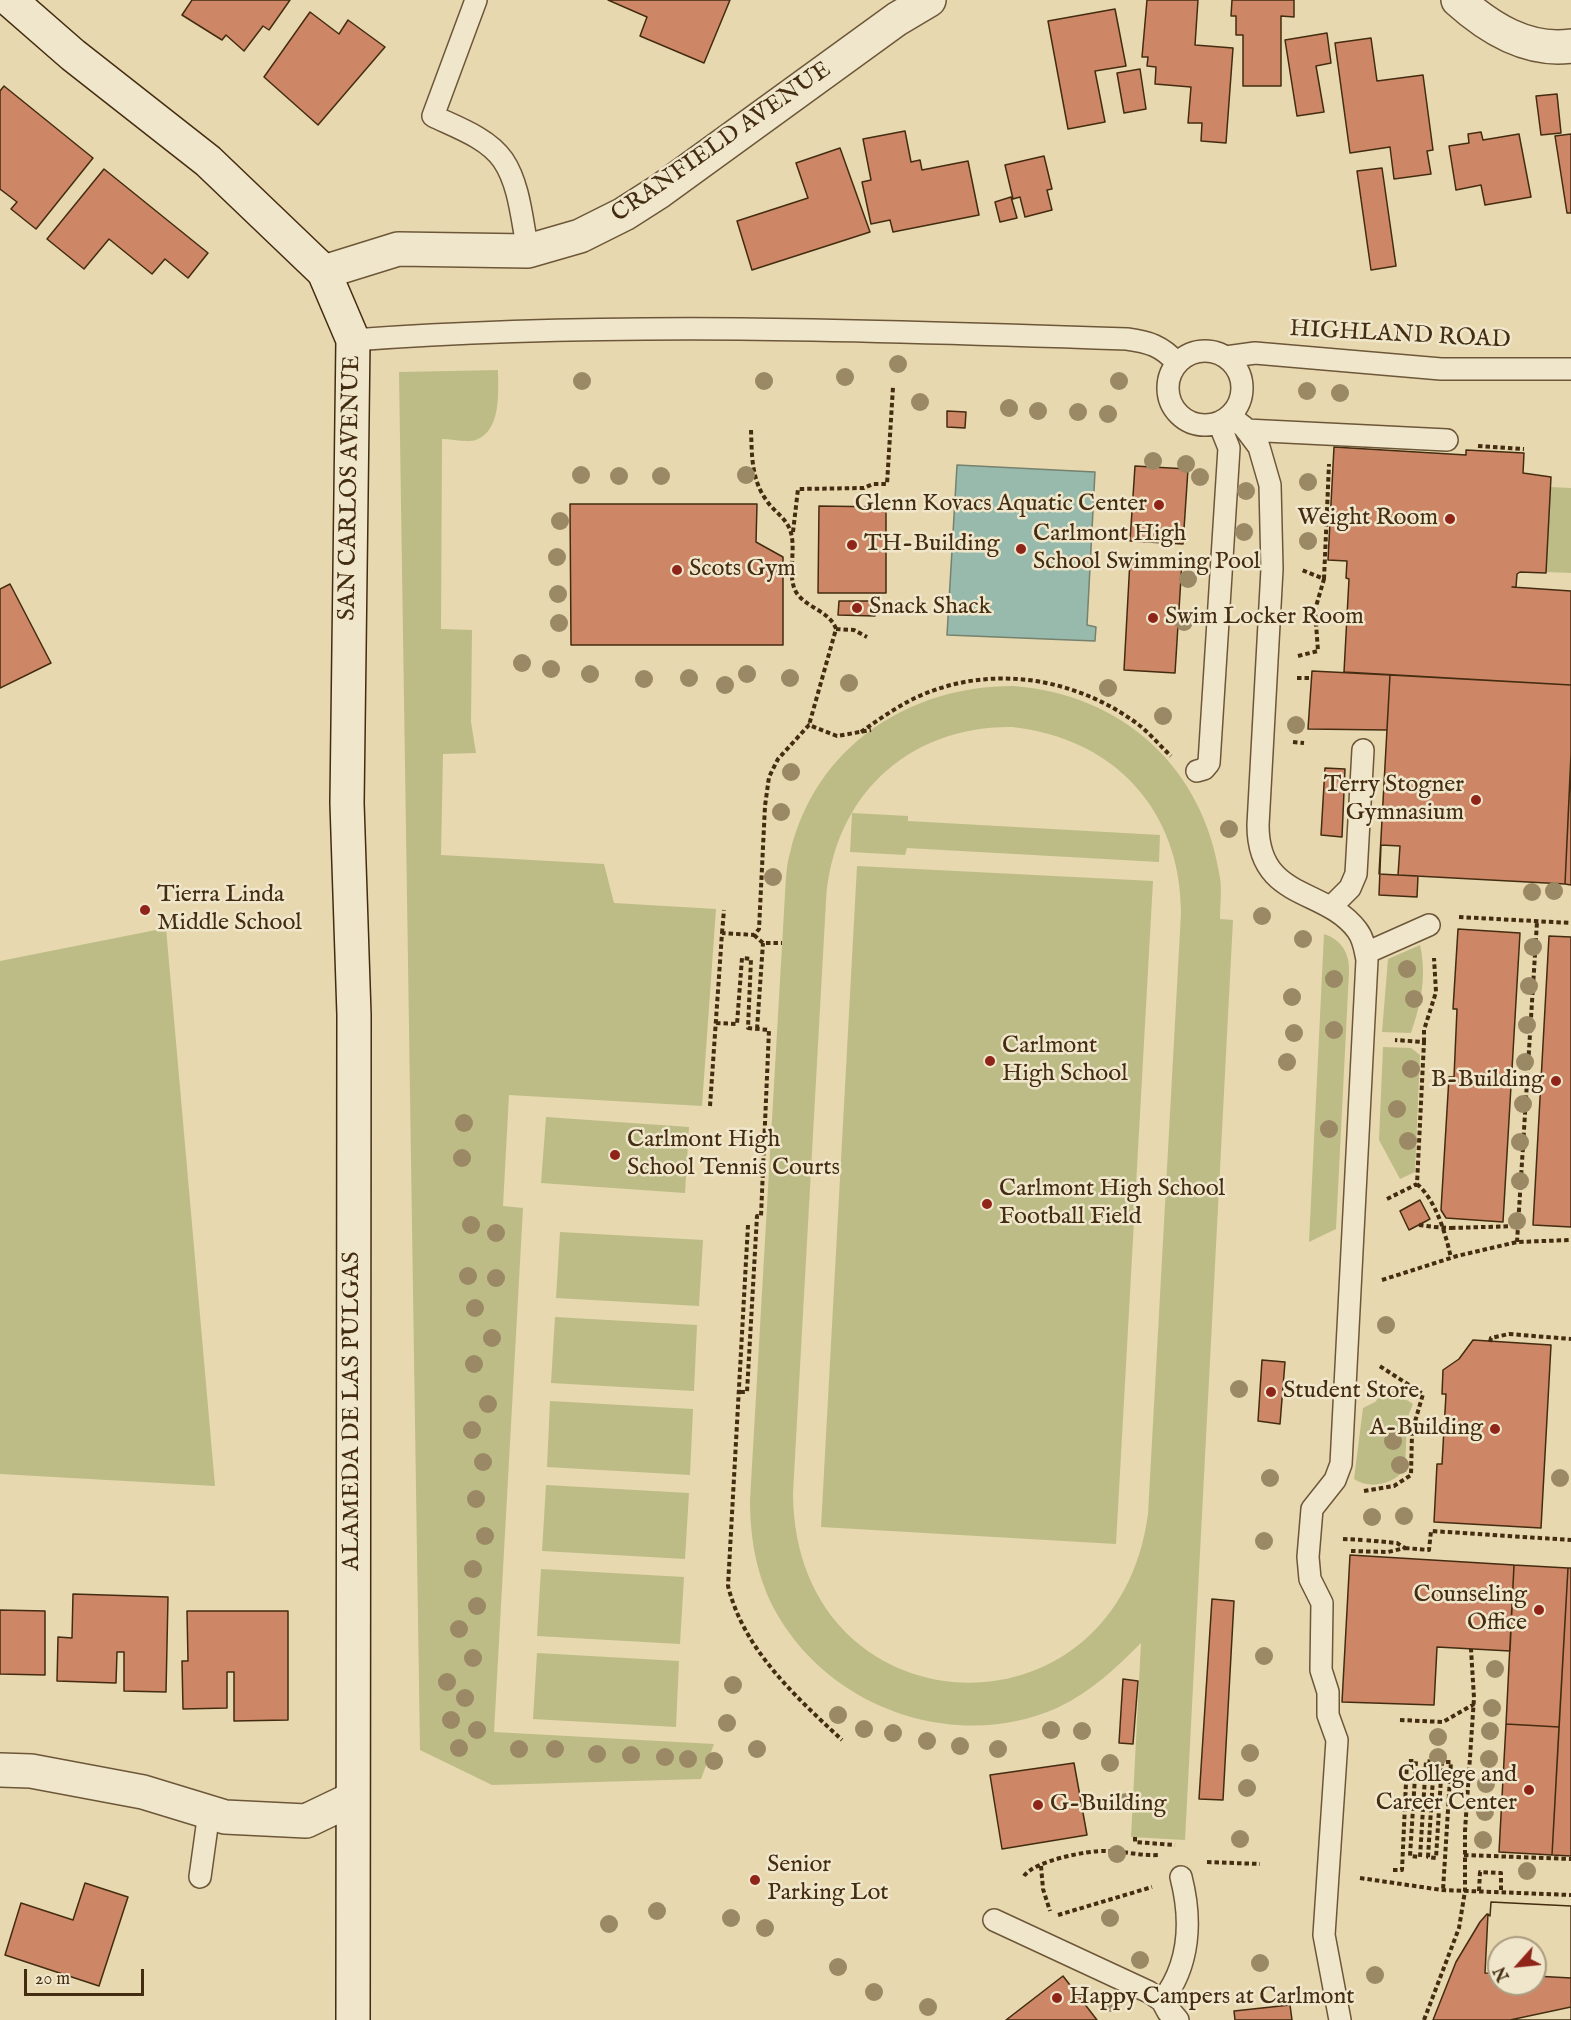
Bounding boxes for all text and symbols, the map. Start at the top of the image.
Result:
street label: CRANFIELD AVENUE [607,56,837,230]
street label: HIGHLAND ROAD [1289,316,1511,356]
street label: SAN CARLOS AVENUE [334,355,368,621]
place label: Glenn Kovacs Aquatic Center [855,491,1147,519]
marker: Glenn Kovacs Aquatic Center [1152,498,1166,512]
place label: Weight Room [1297,505,1438,533]
marker: Weight Room [1443,512,1457,526]
place label: Carlmont High School Swimming Pool [1033,521,1260,577]
place label: TH-Building [864,531,999,559]
marker: TH-Building [845,538,859,552]
marker: Carlmont High School Swimming Pool [1014,542,1028,556]
place label: Scots Gym [689,556,796,584]
marker: Scots Gym [670,563,684,577]
place label: Snack Shack [869,594,991,622]
marker: Snack Shack [850,601,864,615]
place label: Swim Locker Room [1165,604,1364,632]
marker: Swim Locker Room [1146,611,1160,625]
place label: Terry Stogner Gymnasium [1324,772,1464,828]
marker: Terry Stogner Gymnasium [1469,793,1483,807]
place label: Tierra Linda Middle School [157,882,302,938]
marker: Tierra Linda Middle School [138,903,152,917]
place label: Carlmont High School [1002,1033,1128,1089]
marker: Carlmont High School [983,1054,997,1068]
place label: B-Building [1431,1067,1544,1095]
marker: B-Building [1549,1074,1563,1088]
place label: Carlmont High School Tennis Courts [627,1127,840,1183]
marker: Carlmont High School Tennis Courts [608,1148,622,1162]
place label: Carlmont High School Football Field [999,1176,1225,1232]
marker: Carlmont High School Football Field [980,1197,994,1211]
street label: ALAMEDA DE LAS PULGAS [339,1251,367,1571]
place label: Student Store [1283,1378,1419,1406]
marker: Student Store [1264,1385,1278,1399]
place label: A-Building [1369,1415,1483,1443]
marker: A-Building [1488,1422,1502,1436]
place label: Counseling Office [1414,1582,1527,1638]
marker: Counseling Office [1532,1603,1546,1617]
place label: College and Career Center [1376,1762,1517,1818]
marker: College and Career Center [1522,1783,1536,1797]
place label: G-Building [1050,1791,1166,1819]
marker: G-Building [1031,1798,1045,1812]
place label: Senior Parking Lot [767,1852,889,1908]
marker: Senior Parking Lot [748,1873,762,1887]
north arrow [1487,1936,1547,1996]
scale bar [27,1957,147,1995]
text: N [1491,1963,1515,1984]
text: 20 m [35,1968,70,1991]
place label: Happy Campers at Carlmont [1069,1984,1354,2012]
marker: Happy Campers at Carlmont [1050,1991,1064,2005]

